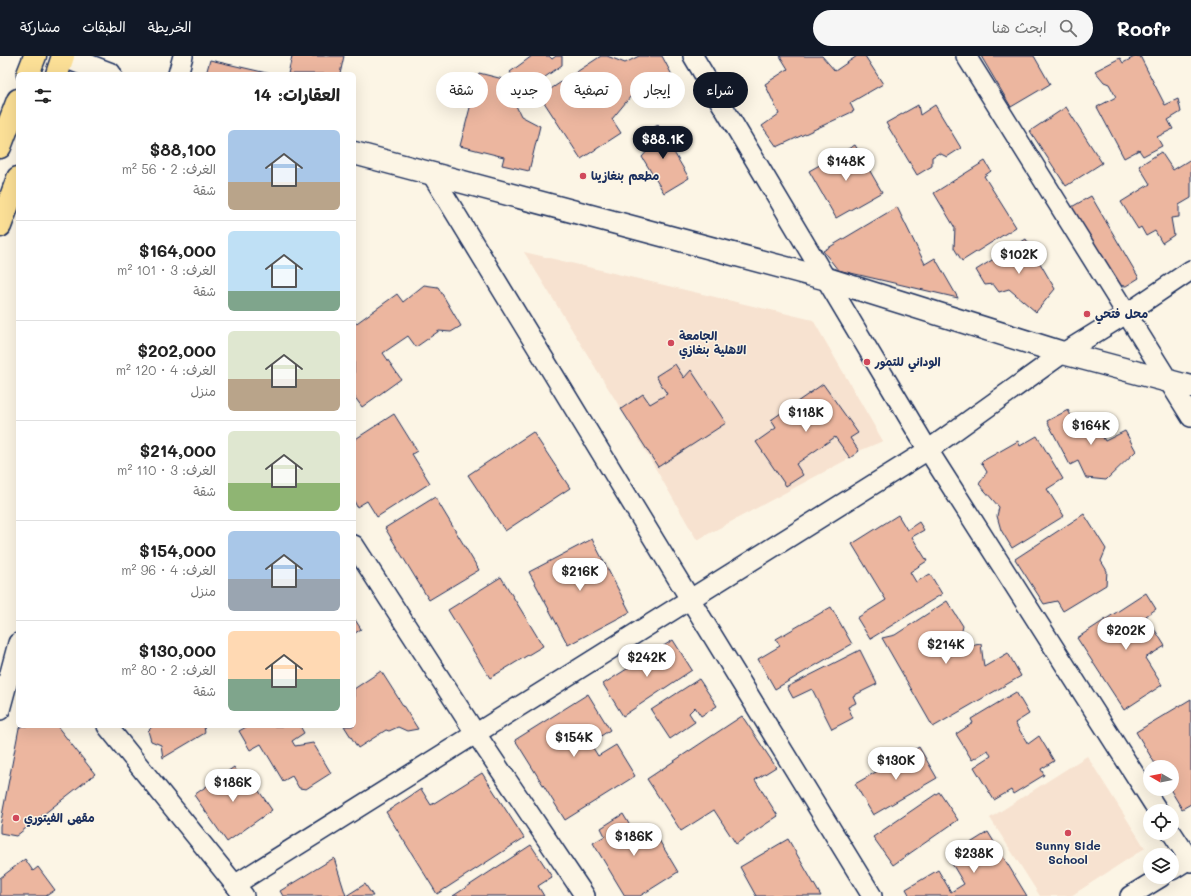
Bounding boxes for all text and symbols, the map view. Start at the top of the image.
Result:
search box [813,10,1093,46]
text: Roofr [1117,16,1171,41]
text: مشاركة [20,17,60,36]
text: الطبقات [82,17,126,36]
text: الخريطة [148,17,191,36]
text: ابحث هنا [992,17,1047,37]
icon: search [1057,17,1079,39]
chip: شقة [436,72,488,108]
chip: جديد [496,72,552,108]
chip: تصفية [560,72,622,108]
chip: إيجار [630,72,685,108]
chip: شراء [693,72,748,108]
text: العقارات: 14 [253,83,340,105]
icon: filters [32,85,54,107]
pin: $88.1K [630,126,696,160]
text: $88.1K [642,130,684,147]
text: $88,100 [150,138,216,160]
icon: home [260,146,308,194]
pin: $148K [818,148,874,182]
text: $148K [827,152,865,169]
text: الغرف: 2 · 56 m² [122,160,216,177]
place label: مطعم بنغازينا [591,167,659,185]
marker: مطعم بنغازينا [578,171,588,181]
text: شقة [193,181,216,198]
text: $164,000 [139,239,216,261]
pin: $102K [991,241,1047,275]
text: $102K [1000,245,1038,262]
icon: home [260,247,308,295]
text: الغرف: 3 · 101 m² [117,261,216,278]
text: شقة [193,282,216,299]
place label: محل فتحي [1095,305,1148,325]
marker: محل فتحي [1082,309,1092,319]
place label: الجامعة الاهلية بنغازي [679,327,746,359]
marker: الجامعة الاهلية بنغازي [666,338,676,348]
text: $202,000 [138,339,216,361]
icon: home [260,347,308,395]
place label: الوداني للتمور [874,353,941,373]
marker: الوداني للتمور [862,357,872,367]
text: الغرف: 4 · 120 m² [116,361,216,378]
text: منزل [190,382,216,399]
pin: $118K [778,399,834,433]
text: $118K [788,403,824,420]
pin: $164K [1063,412,1119,446]
text: $164K [1072,416,1110,433]
text: $214,000 [140,439,216,461]
icon: home [260,447,308,495]
text: الغرف: 3 · 110 m² [117,461,216,478]
text: شقة [193,482,216,499]
text: $154,000 [139,539,216,561]
icon: home [260,547,308,595]
pin: $216K [552,558,608,592]
text: الغرف: 4 · 96 m² [121,561,216,578]
text: $216K [561,562,599,579]
text: منزل [190,582,216,599]
pin: $202K [1098,617,1154,651]
text: $202K [1106,621,1146,638]
pin: $214K [918,631,974,665]
text: $214K [927,635,965,652]
text: $130,000 [139,639,216,661]
pin: $242K [619,644,675,678]
icon: home [260,647,308,695]
text: $242K [627,648,667,665]
text: الغرف: 2 · 80 m² [121,661,216,678]
text: شقة [193,682,216,699]
pin: $154K [546,724,602,758]
text: $154K [555,728,593,745]
pin: $130K [868,747,924,781]
text: $130K [877,751,915,768]
north arrow [1143,760,1179,796]
map controls [1143,760,1179,884]
pin: $186K [205,769,261,803]
text: $186K [214,773,252,790]
button: locate [1143,804,1179,840]
place label: مقهى الفيتوري [24,809,95,827]
marker: مقهى الفيتوري [11,813,21,823]
pin: $186K [606,823,662,857]
text: $186K [615,827,653,844]
marker: Sunny Side School [1063,828,1073,838]
place label: Sunny Side School [1035,837,1101,867]
pin: $238K [946,840,1002,874]
text: $238K [954,844,994,861]
button: layers [1143,848,1179,884]

